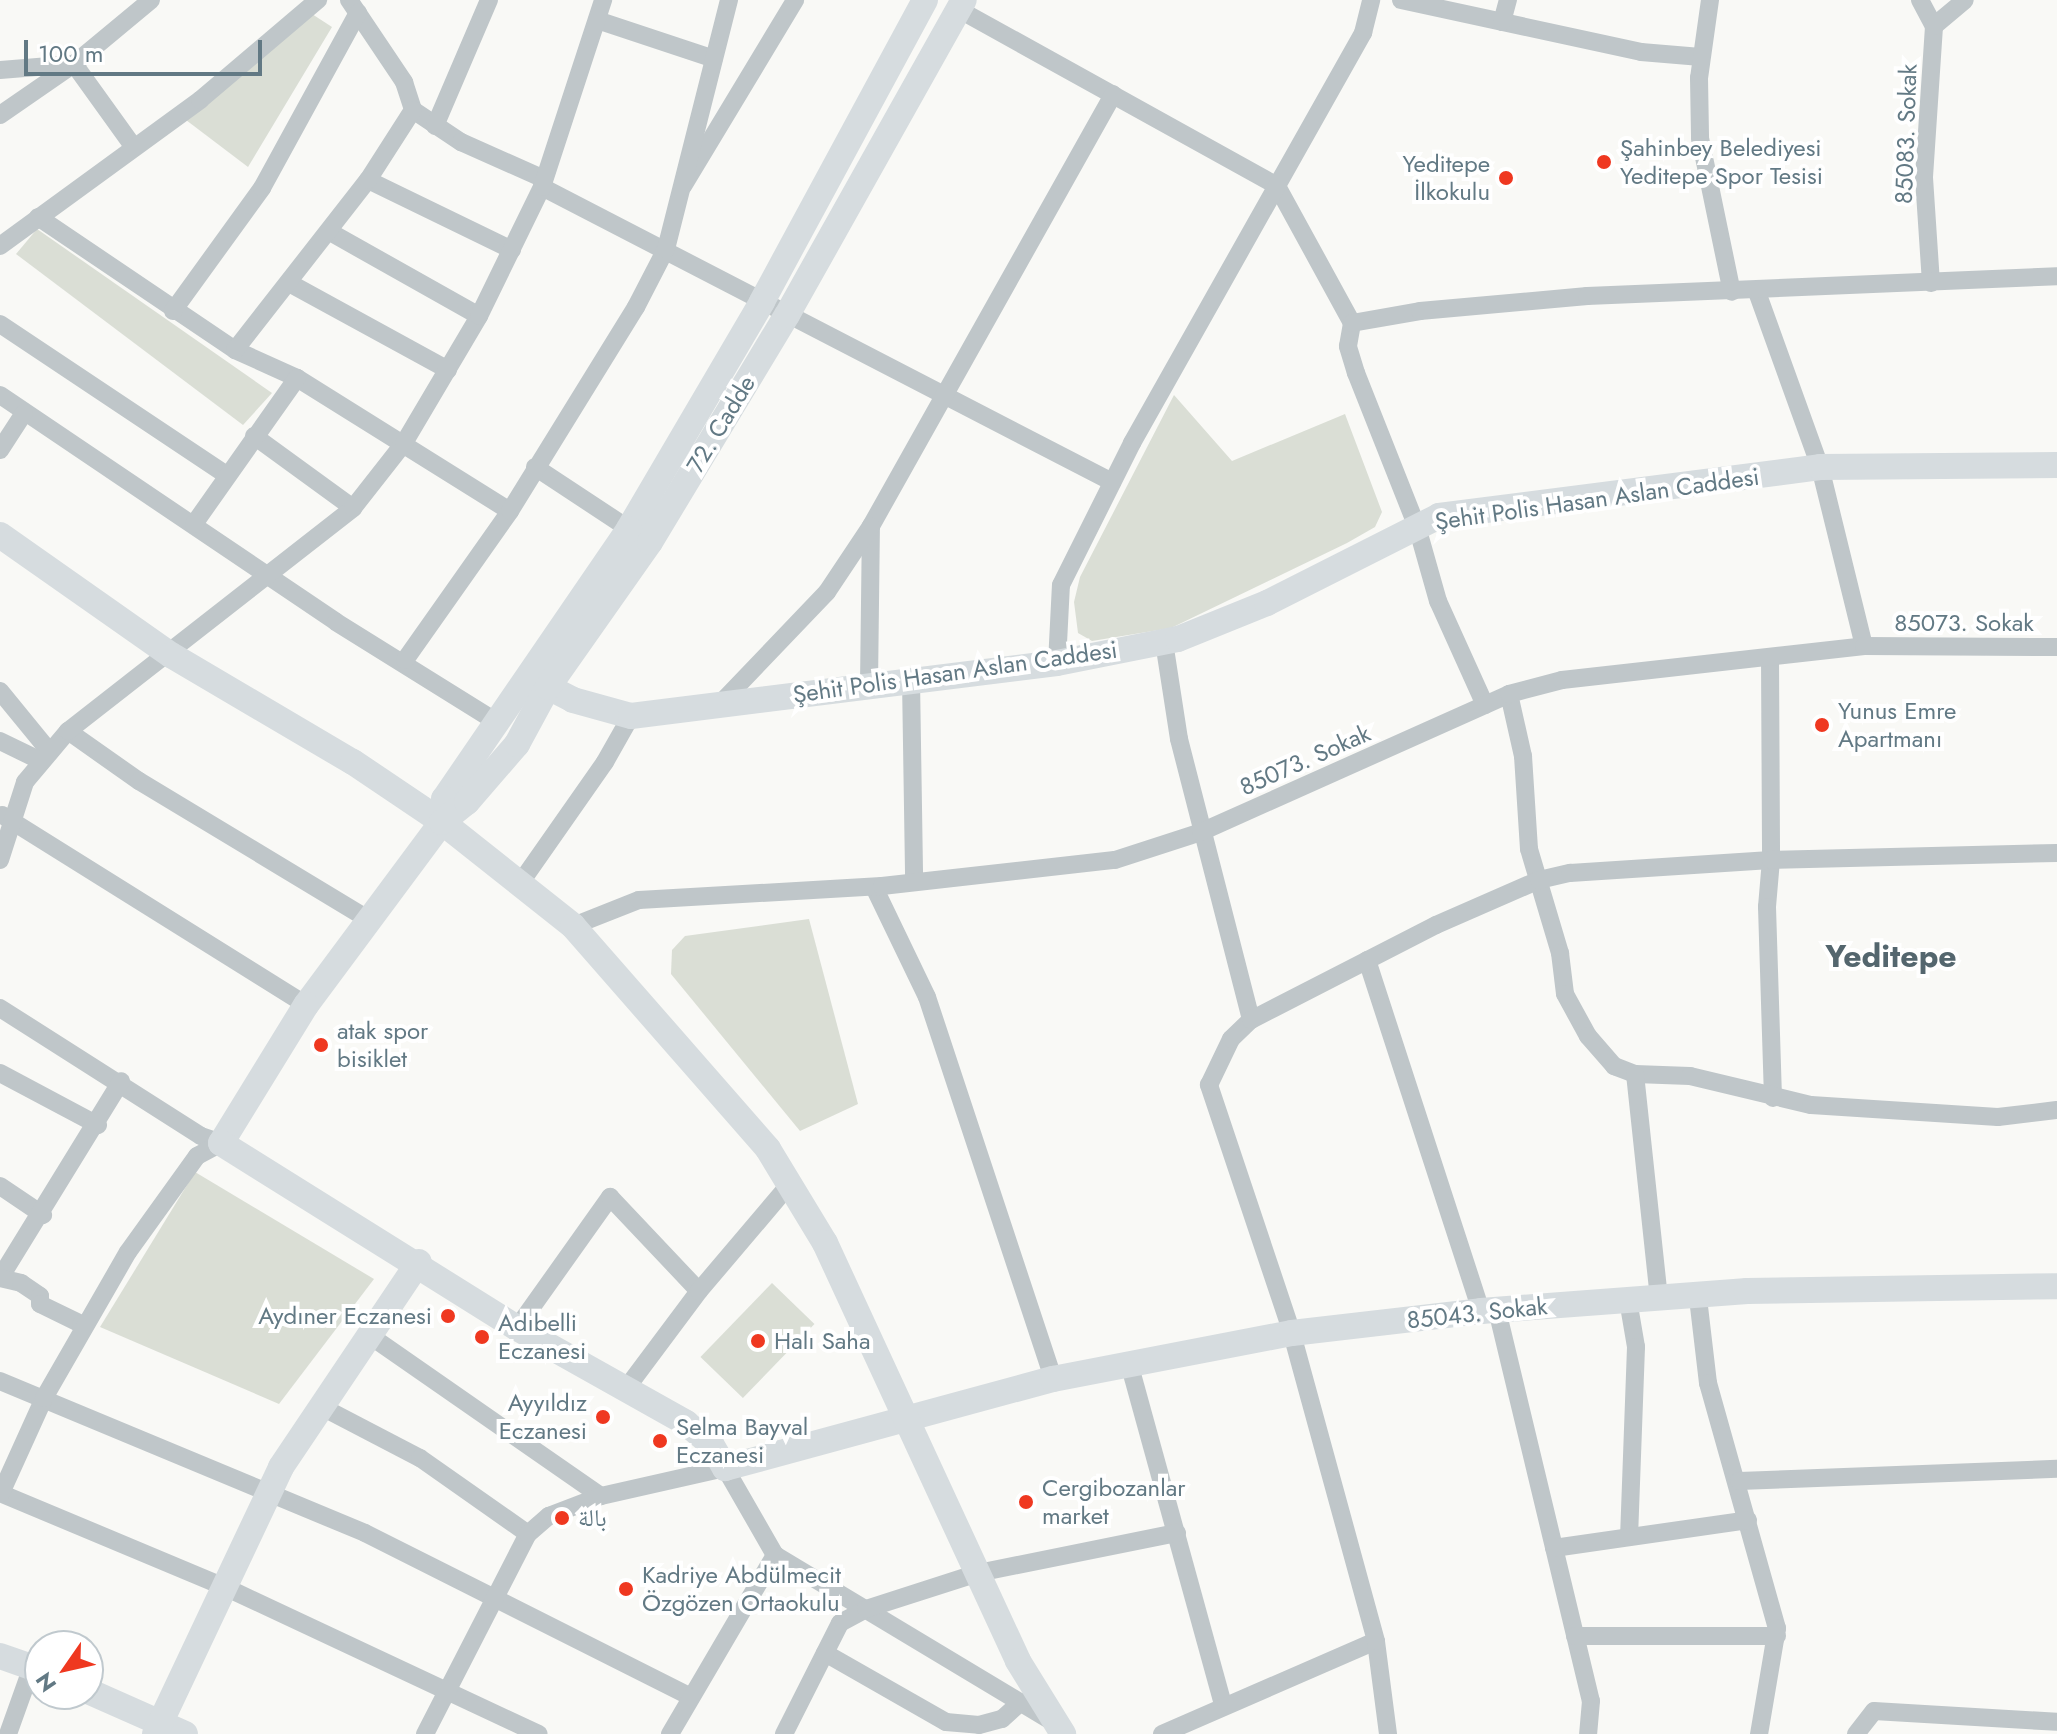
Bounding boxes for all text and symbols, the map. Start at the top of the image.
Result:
scale bar [28,24,266,74]
text: 100 m [38,36,104,71]
street label: 85083. Sokak [1889,63,1923,205]
place label: Şahinbey Belediyesi Yeditepe Spor Tesisi [1620,134,1823,190]
place label: Yeditepe İlkokulu [1402,150,1490,206]
marker: Şahinbey Belediyesi Yeditepe Spor Tesisi [1595,153,1613,171]
marker: Yeditepe İlkokulu [1497,169,1515,187]
street label: 72. Cadde [681,370,761,478]
street label: Şehit Polis Hasan Aslan Caddesi [1433,462,1761,536]
street label: 85073. Sokak [1894,609,2034,637]
street label: Şehit Polis Hasan Aslan Caddesi [791,635,1119,709]
place label: Yunus Emre Apartmanı [1838,697,1956,753]
marker: Yunus Emre Apartmanı [1813,716,1831,734]
street label: 85073. Sokak [1235,718,1375,802]
district label: Yeditepe [1825,937,1957,975]
place label: atak spor bisiklet [337,1017,428,1073]
marker: atak spor bisiklet [312,1036,330,1054]
street label: 85043. Sokak [1405,1291,1549,1335]
place label: Aydıner Eczanesi [258,1302,432,1330]
marker: Aydıner Eczanesi [439,1307,457,1325]
place label: Adıbelli Eczanesi [498,1309,586,1365]
place label: Halı Saha [774,1327,871,1355]
marker: Adıbelli Eczanesi [473,1328,491,1346]
marker: Halı Saha [749,1332,767,1350]
place label: Ayyıldız Eczanesi [499,1389,587,1445]
marker: Ayyıldız Eczanesi [594,1408,612,1426]
place label: Selma Bayval Eczanesi [676,1413,808,1469]
marker: Selma Bayval Eczanesi [651,1432,669,1450]
place label: Cergibozanlar market [1042,1474,1185,1530]
marker: Cergibozanlar market [1017,1493,1035,1511]
place label: بالة [578,1504,607,1532]
marker: بالة [553,1509,571,1527]
place label: Kadriye Abdülmecit Özgözen Ortaokulu [642,1561,841,1617]
marker: Kadriye Abdülmecit Özgözen Ortaokulu [617,1580,635,1598]
north arrow [24,1630,104,1710]
text: N [28,1666,64,1698]

